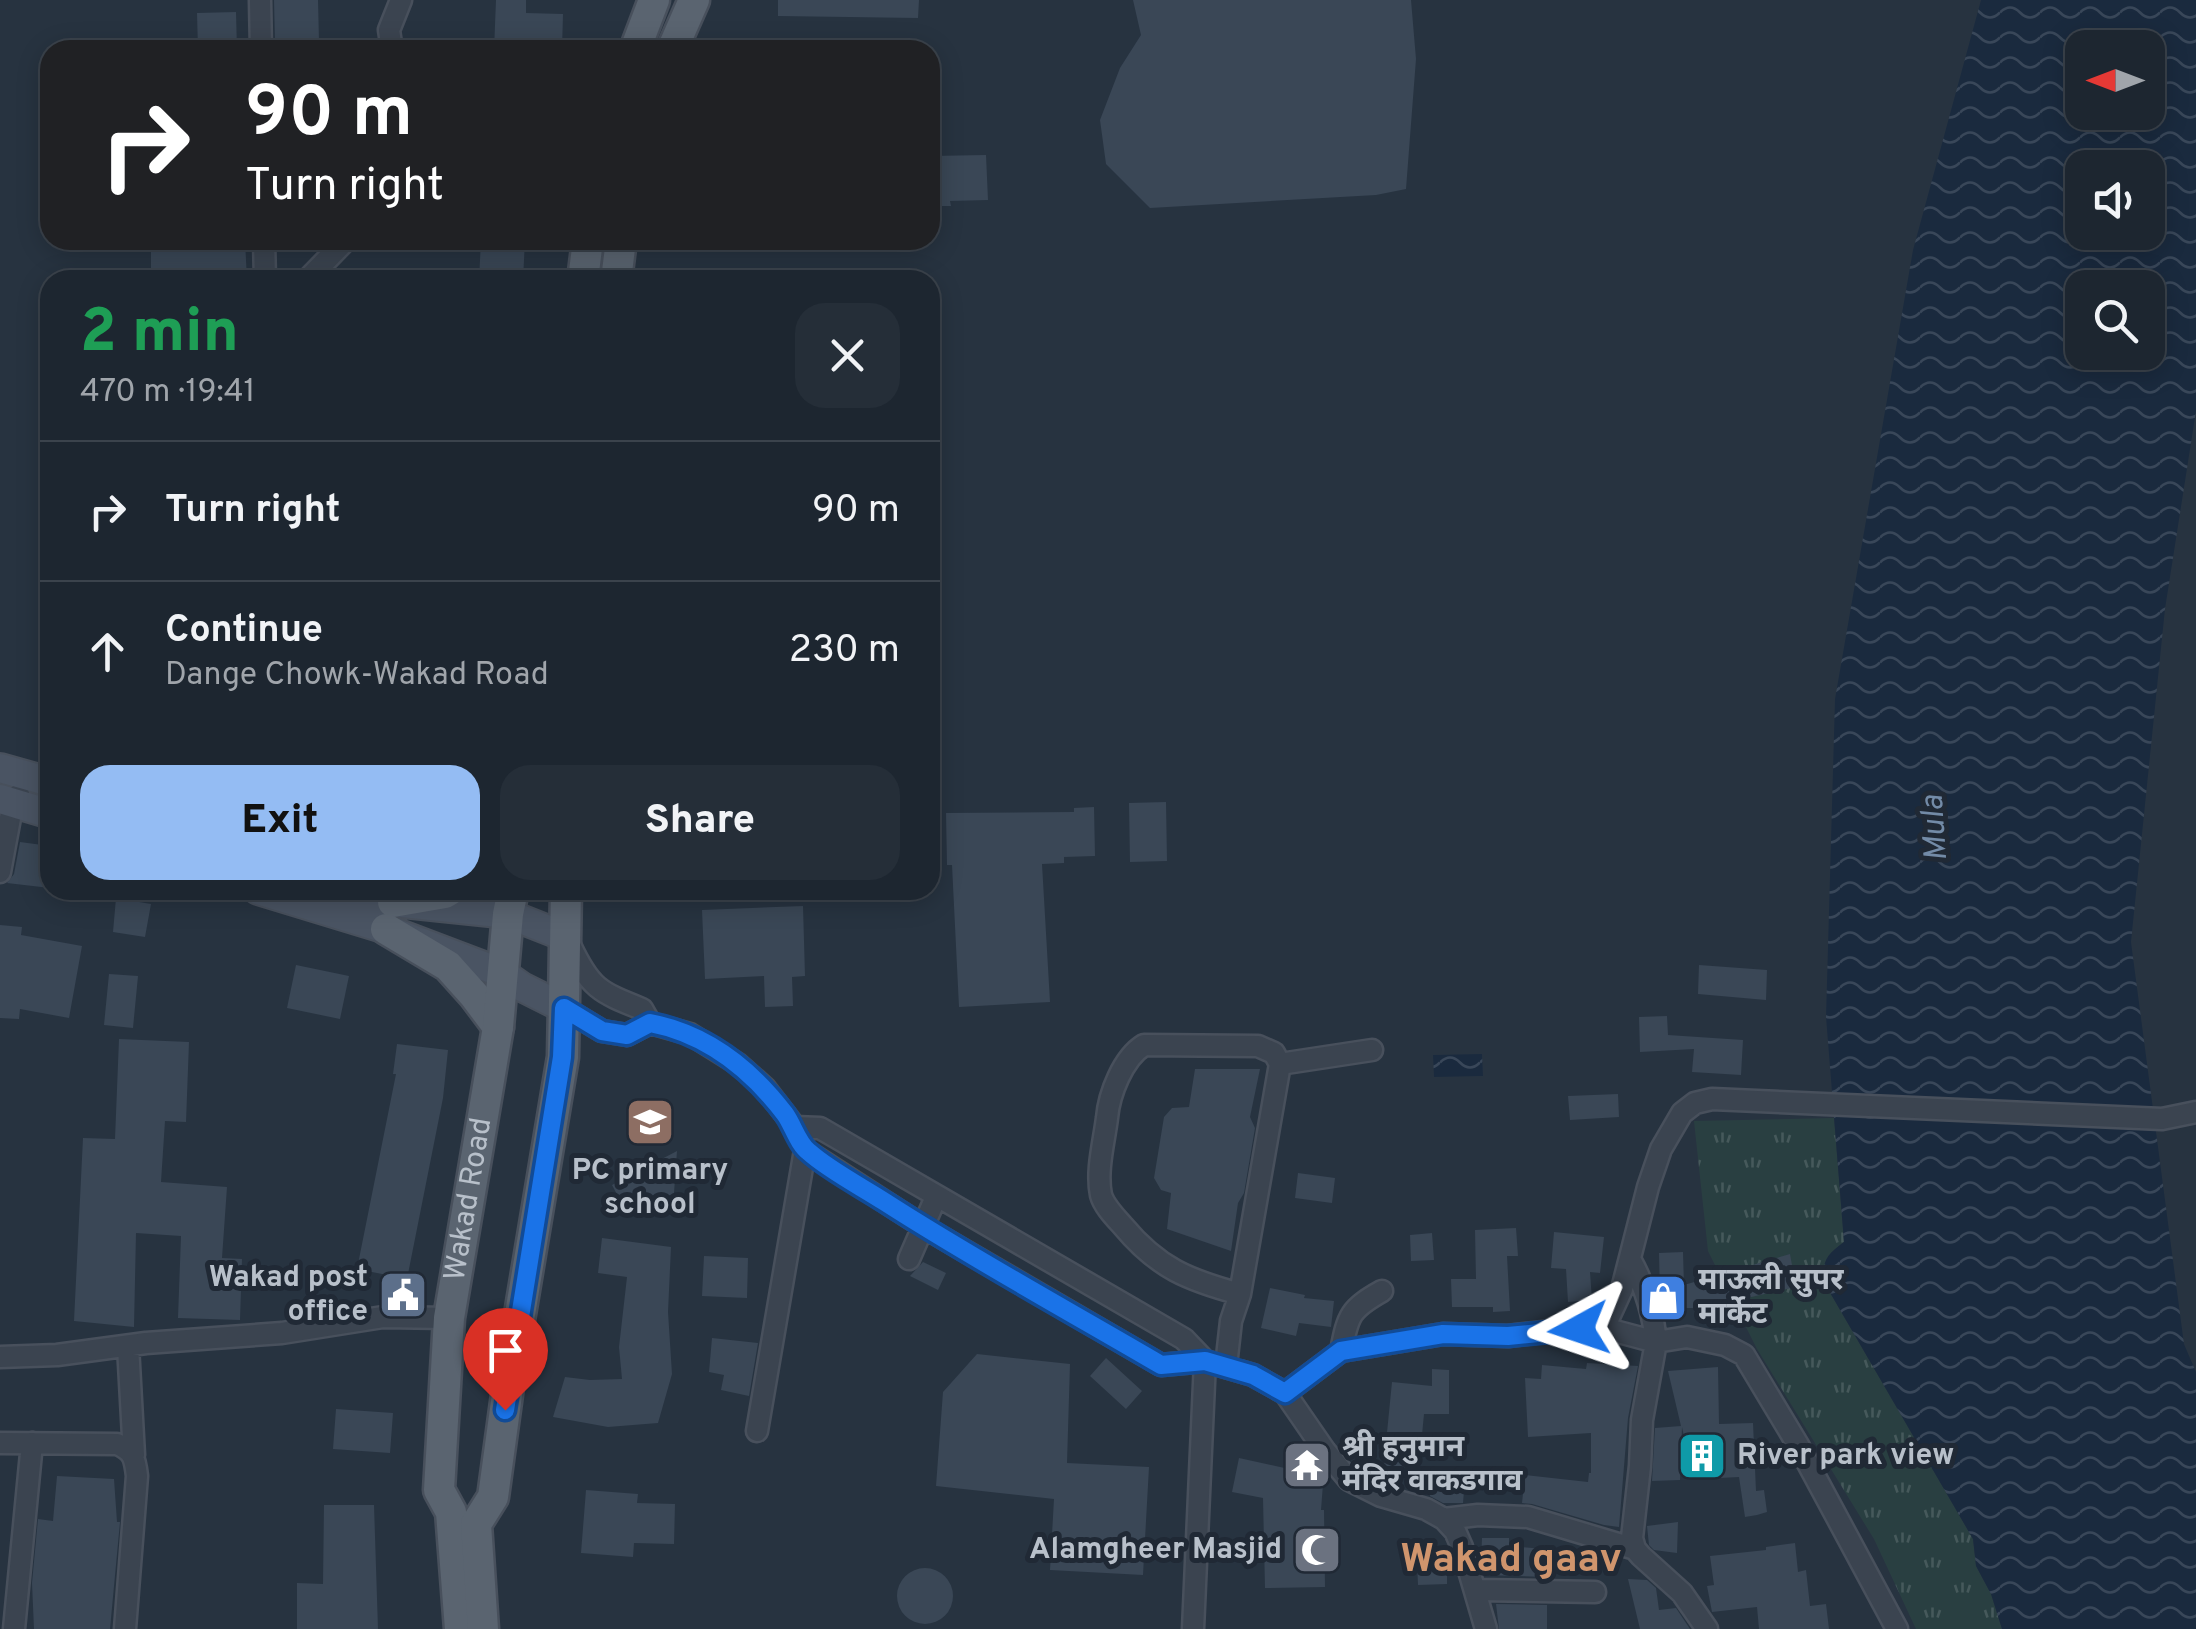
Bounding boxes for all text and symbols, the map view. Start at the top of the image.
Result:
north arrow [2065,30,2165,130]
map controls [2065,30,2165,370]
text: 90 m [245,72,413,161]
icon: right [80,80,210,210]
button: sound [2065,150,2165,250]
text: Turn right [245,159,444,216]
button: search [2065,270,2165,370]
text: 2 min [80,297,239,373]
button: close [795,303,900,408]
text: 470 m · 19:41 [80,373,256,413]
icon: right [80,484,135,539]
text: Turn right [165,487,340,536]
text: 90 m [812,487,900,536]
text: Continue [165,607,323,656]
icon: ahead [80,624,135,679]
text: 230 m [789,627,900,676]
text: Dange Chowk-Wakad Road [165,656,549,696]
button: Exit [80,765,480,880]
button: Share [500,765,900,880]
water label: Mula [1914,793,1958,863]
school or university icon: PC primary school [624,1096,676,1148]
street label: Wakad Road [437,1115,501,1284]
place label: PC primary school [572,1153,728,1224]
place label: Wakad post office [209,1260,368,1331]
place label: माऊली सुपर मार्केट [1698,1262,1844,1334]
public building icon: Wakad post office [377,1269,429,1321]
shop icon: माऊली सुपर मार्केट [1637,1272,1689,1324]
position arrow [1527,1277,1631,1381]
pin [463,1308,548,1411]
icon: arrive [478,1323,533,1378]
place label: श्री हनुमान मंदिर वाकडगाव [1342,1429,1523,1501]
building icon: River park view [1676,1430,1728,1482]
place label: River park view [1737,1438,1955,1475]
temple icon: श्री हनुमान मंदिर वाकडगाव [1281,1439,1333,1491]
mosque icon: Alamgheer Masjid [1291,1524,1343,1576]
place label: Alamgheer Masjid [1029,1532,1282,1569]
district label: Wakad gaav [1400,1536,1622,1586]

